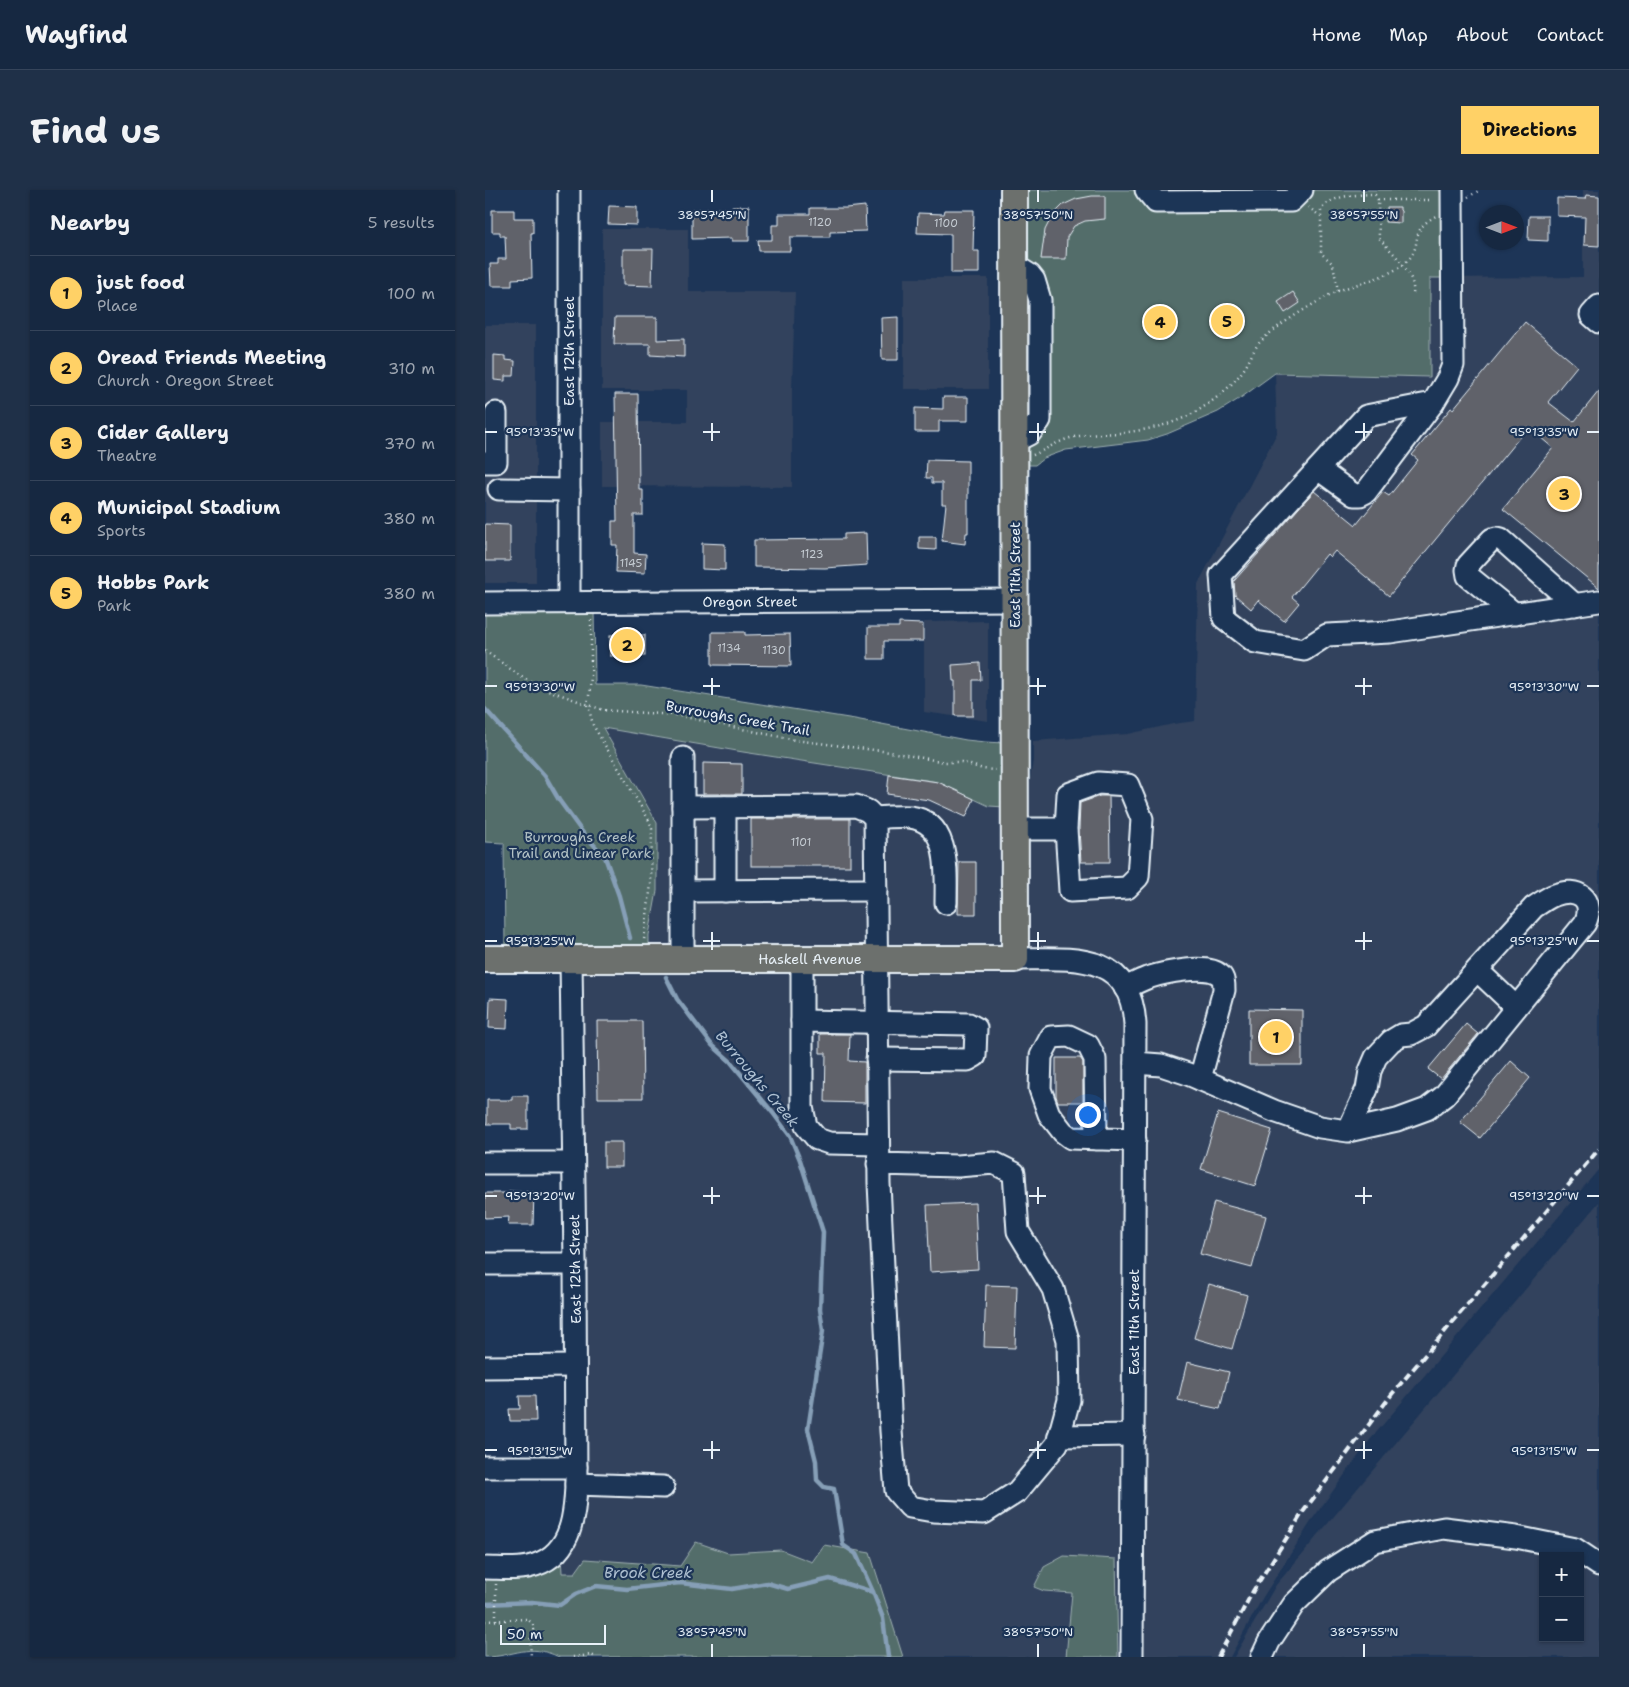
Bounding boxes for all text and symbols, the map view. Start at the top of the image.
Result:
text: Wayfind [25,19,128,51]
text: Home [1312,23,1361,47]
text: Map [1389,23,1428,47]
text: About [1456,23,1509,47]
text: Contact [1537,23,1604,47]
button: Directions [1461,106,1599,154]
text: Find us [30,107,161,154]
north arrow [1479,205,1524,250]
text: 38°57'45"N [677,207,747,223]
text: 38°57'50"N [1003,207,1073,223]
text: 38°57'55"N [1330,207,1398,223]
text: Nearby [50,209,130,237]
text: 5 results [368,212,435,233]
house number: 1120 [808,215,832,230]
house number: 1100 [934,216,958,231]
text: just food [97,270,185,295]
text: 1 [62,283,70,304]
text: 100 m [387,283,435,304]
text: Place [97,295,138,316]
street label: East 12th Street [560,296,578,406]
pin: 5 [1211,302,1243,340]
pin: 4 [1144,303,1176,341]
text: Oread Friends Meeting [97,345,326,370]
text: 2 [60,358,72,379]
text: 310 m [388,358,435,379]
text: Church · Oregon Street [97,370,274,391]
text: Cider Gallery [97,420,229,445]
text: 95°13'35"W [506,424,574,440]
text: 95°13'35"W [1510,424,1578,440]
text: 3 [60,433,72,454]
text: 370 m [384,433,435,454]
text: Theatre [97,445,157,466]
pin: 3 [1548,475,1580,513]
text: Municipal Stadium [97,495,280,520]
text: 4 [60,508,72,529]
text: 380 m [383,508,435,529]
text: Sports [97,520,146,541]
street label: East 11th Street [1006,522,1024,628]
house number: 1123 [800,547,824,562]
house number: 1145 [620,556,642,571]
text: Hobbs Park [97,570,209,595]
text: 5 [61,583,71,604]
text: 380 m [383,583,435,604]
street label: Oregon Street [702,592,798,611]
text: Park [97,595,131,616]
pin: 2 [611,626,643,664]
house number: 1134 [717,641,741,656]
house number: 1130 [762,643,786,658]
text: 95°13'30"W [505,679,575,695]
text: 95°13'30"W [1509,679,1579,695]
street label: Burroughs Creek Trail [665,696,812,740]
park label: Burroughs Creek Trail and Linear Park [509,828,651,862]
house number: 1101 [791,835,811,850]
text: 95°13'25"W [505,933,575,949]
text: 95°13'25"W [1509,933,1579,949]
street label: Haskell Avenue [758,950,862,968]
pin: 1 [1260,1018,1292,1056]
water label: Burroughs Creek [711,1026,804,1132]
your location [1075,1102,1101,1128]
text: 95°13'20"W [505,1188,575,1204]
text: 95°13'20"W [1509,1188,1579,1204]
street label: East 12th Street [565,1214,585,1324]
street label: East 11th Street [1125,1269,1143,1375]
text: 95°13'15"W [507,1443,573,1459]
text: 95°13'15"W [1511,1443,1577,1459]
map controls [1539,1552,1584,1642]
button: + [1539,1552,1584,1597]
water label: Brook Creek [604,1563,692,1583]
button: − [1539,1597,1584,1642]
scale bar [500,1622,606,1645]
text: 38°57'45"N [677,1624,747,1640]
text: 38°57'50"N [1003,1624,1073,1640]
text: 38°57'55"N [1330,1624,1398,1640]
text: 50 m [507,1625,542,1643]

